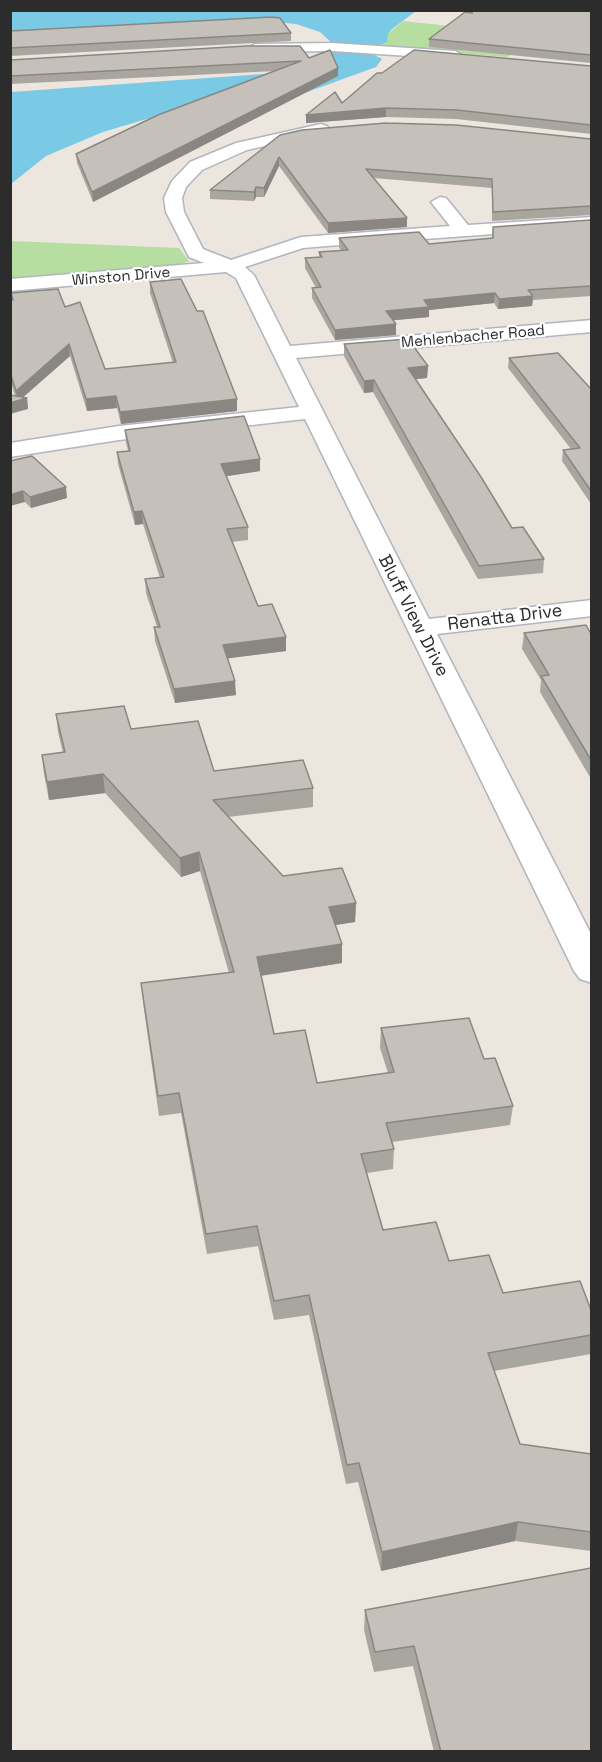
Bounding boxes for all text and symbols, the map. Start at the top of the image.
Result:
street label: Winston Drive [71,264,171,290]
street label: Mehlenbacher Road [400,322,546,352]
street label: Bluff View Drive [373,551,453,681]
street label: Renatta Drive [446,600,564,636]

